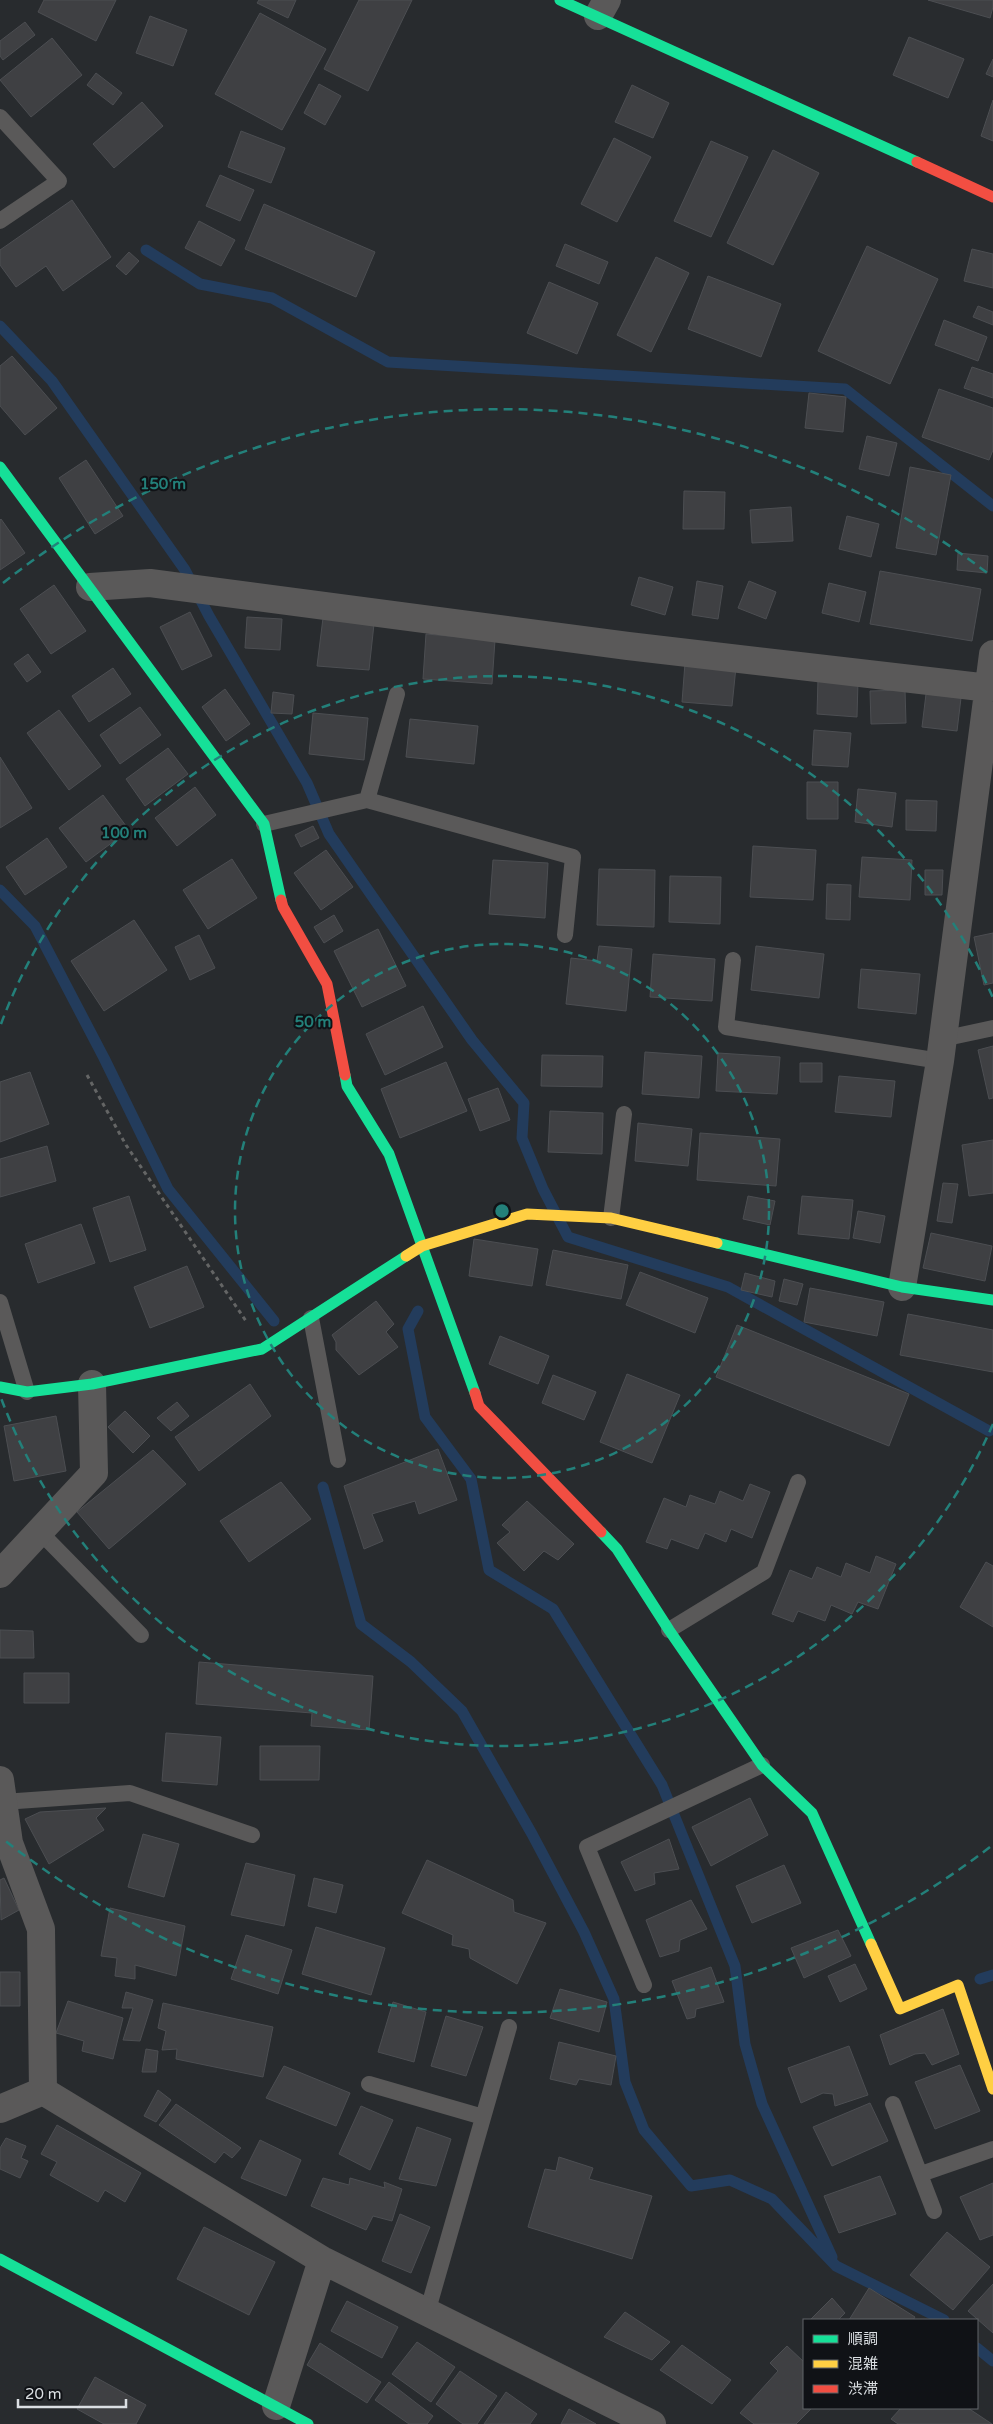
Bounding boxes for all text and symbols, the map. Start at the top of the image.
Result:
text: 150 m [140,475,186,493]
text: 100 m [101,824,147,842]
text: 50 m [295,1013,331,1031]
centre of rings [493,1202,511,1220]
legend [803,2319,978,2409]
text: 順調 [848,2330,878,2348]
text: 混雑 [848,2355,878,2373]
scale bar [18,2376,125,2408]
text: 渋滞 [848,2380,878,2398]
text: 20 m [25,2385,62,2403]

